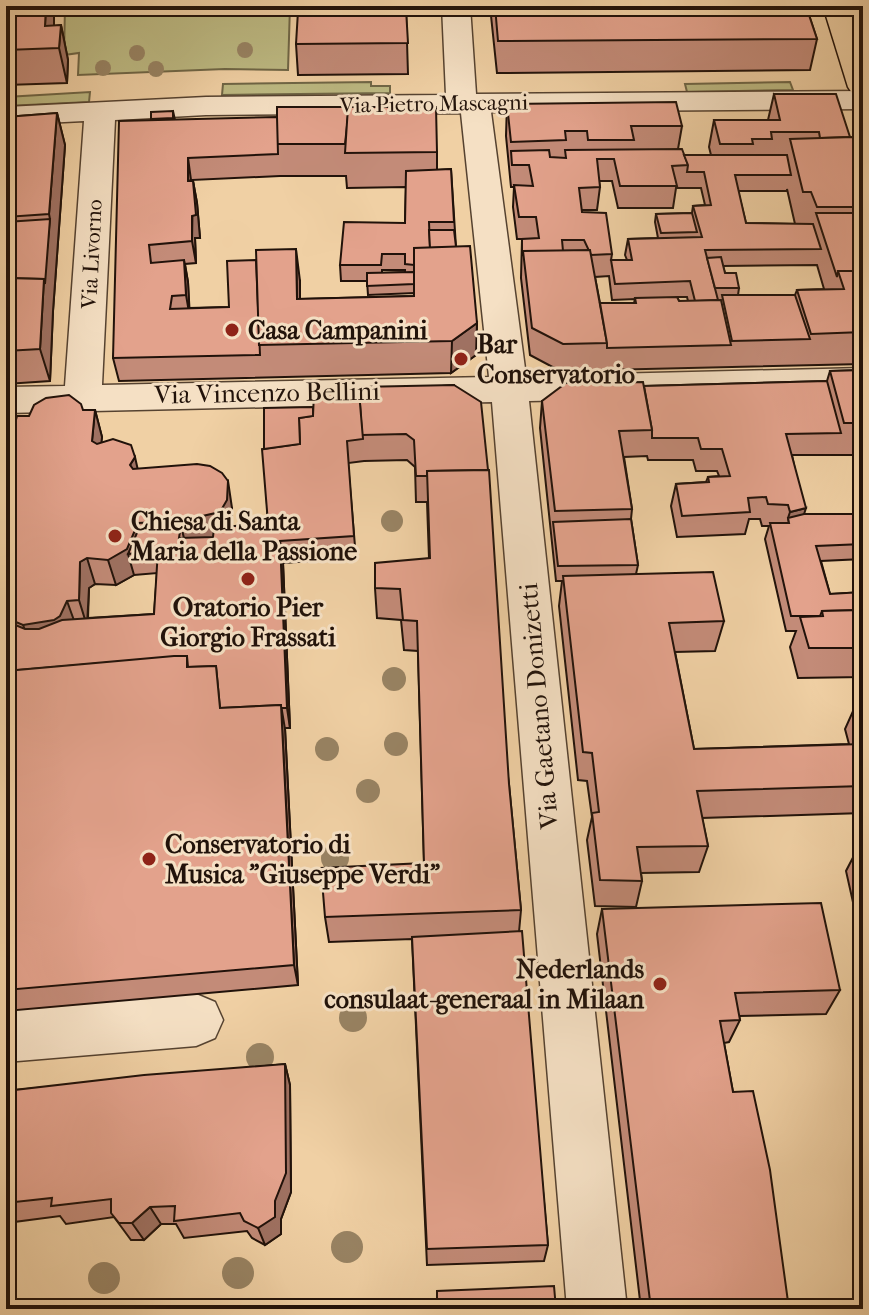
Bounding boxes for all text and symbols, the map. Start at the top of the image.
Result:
street label: Via Pietro Mascagni [339,89,529,119]
street label: Via Livorno [76,199,108,310]
place label: Casa Campanini [248,315,428,346]
marker: Casa Campanini [223,321,241,339]
place label: Bar Conservatorio [477,329,635,390]
marker: Bar Conservatorio [452,350,470,368]
street label: Via Vincenzo Bellini [153,376,380,410]
place label: Chiesa di Santa Maria della Passione [131,506,357,567]
marker: Chiesa di Santa Maria della Passione [106,527,124,545]
marker: Oratorio Pier Giorgio Frassati [239,570,257,588]
street label: Via Gaetano Donizetti [513,581,565,831]
place label: Oratorio Pier Giorgio Frassati [160,592,336,653]
place label: Conservatorio di Musica "Giuseppe Verdi" [165,829,440,890]
marker: Conservatorio di Musica "Giuseppe Verdi" [140,850,158,868]
place label: Nederlands consulaat-generaal in Milaan [324,954,645,1015]
marker: Nederlands consulaat-generaal in Milaan [651,975,669,993]

